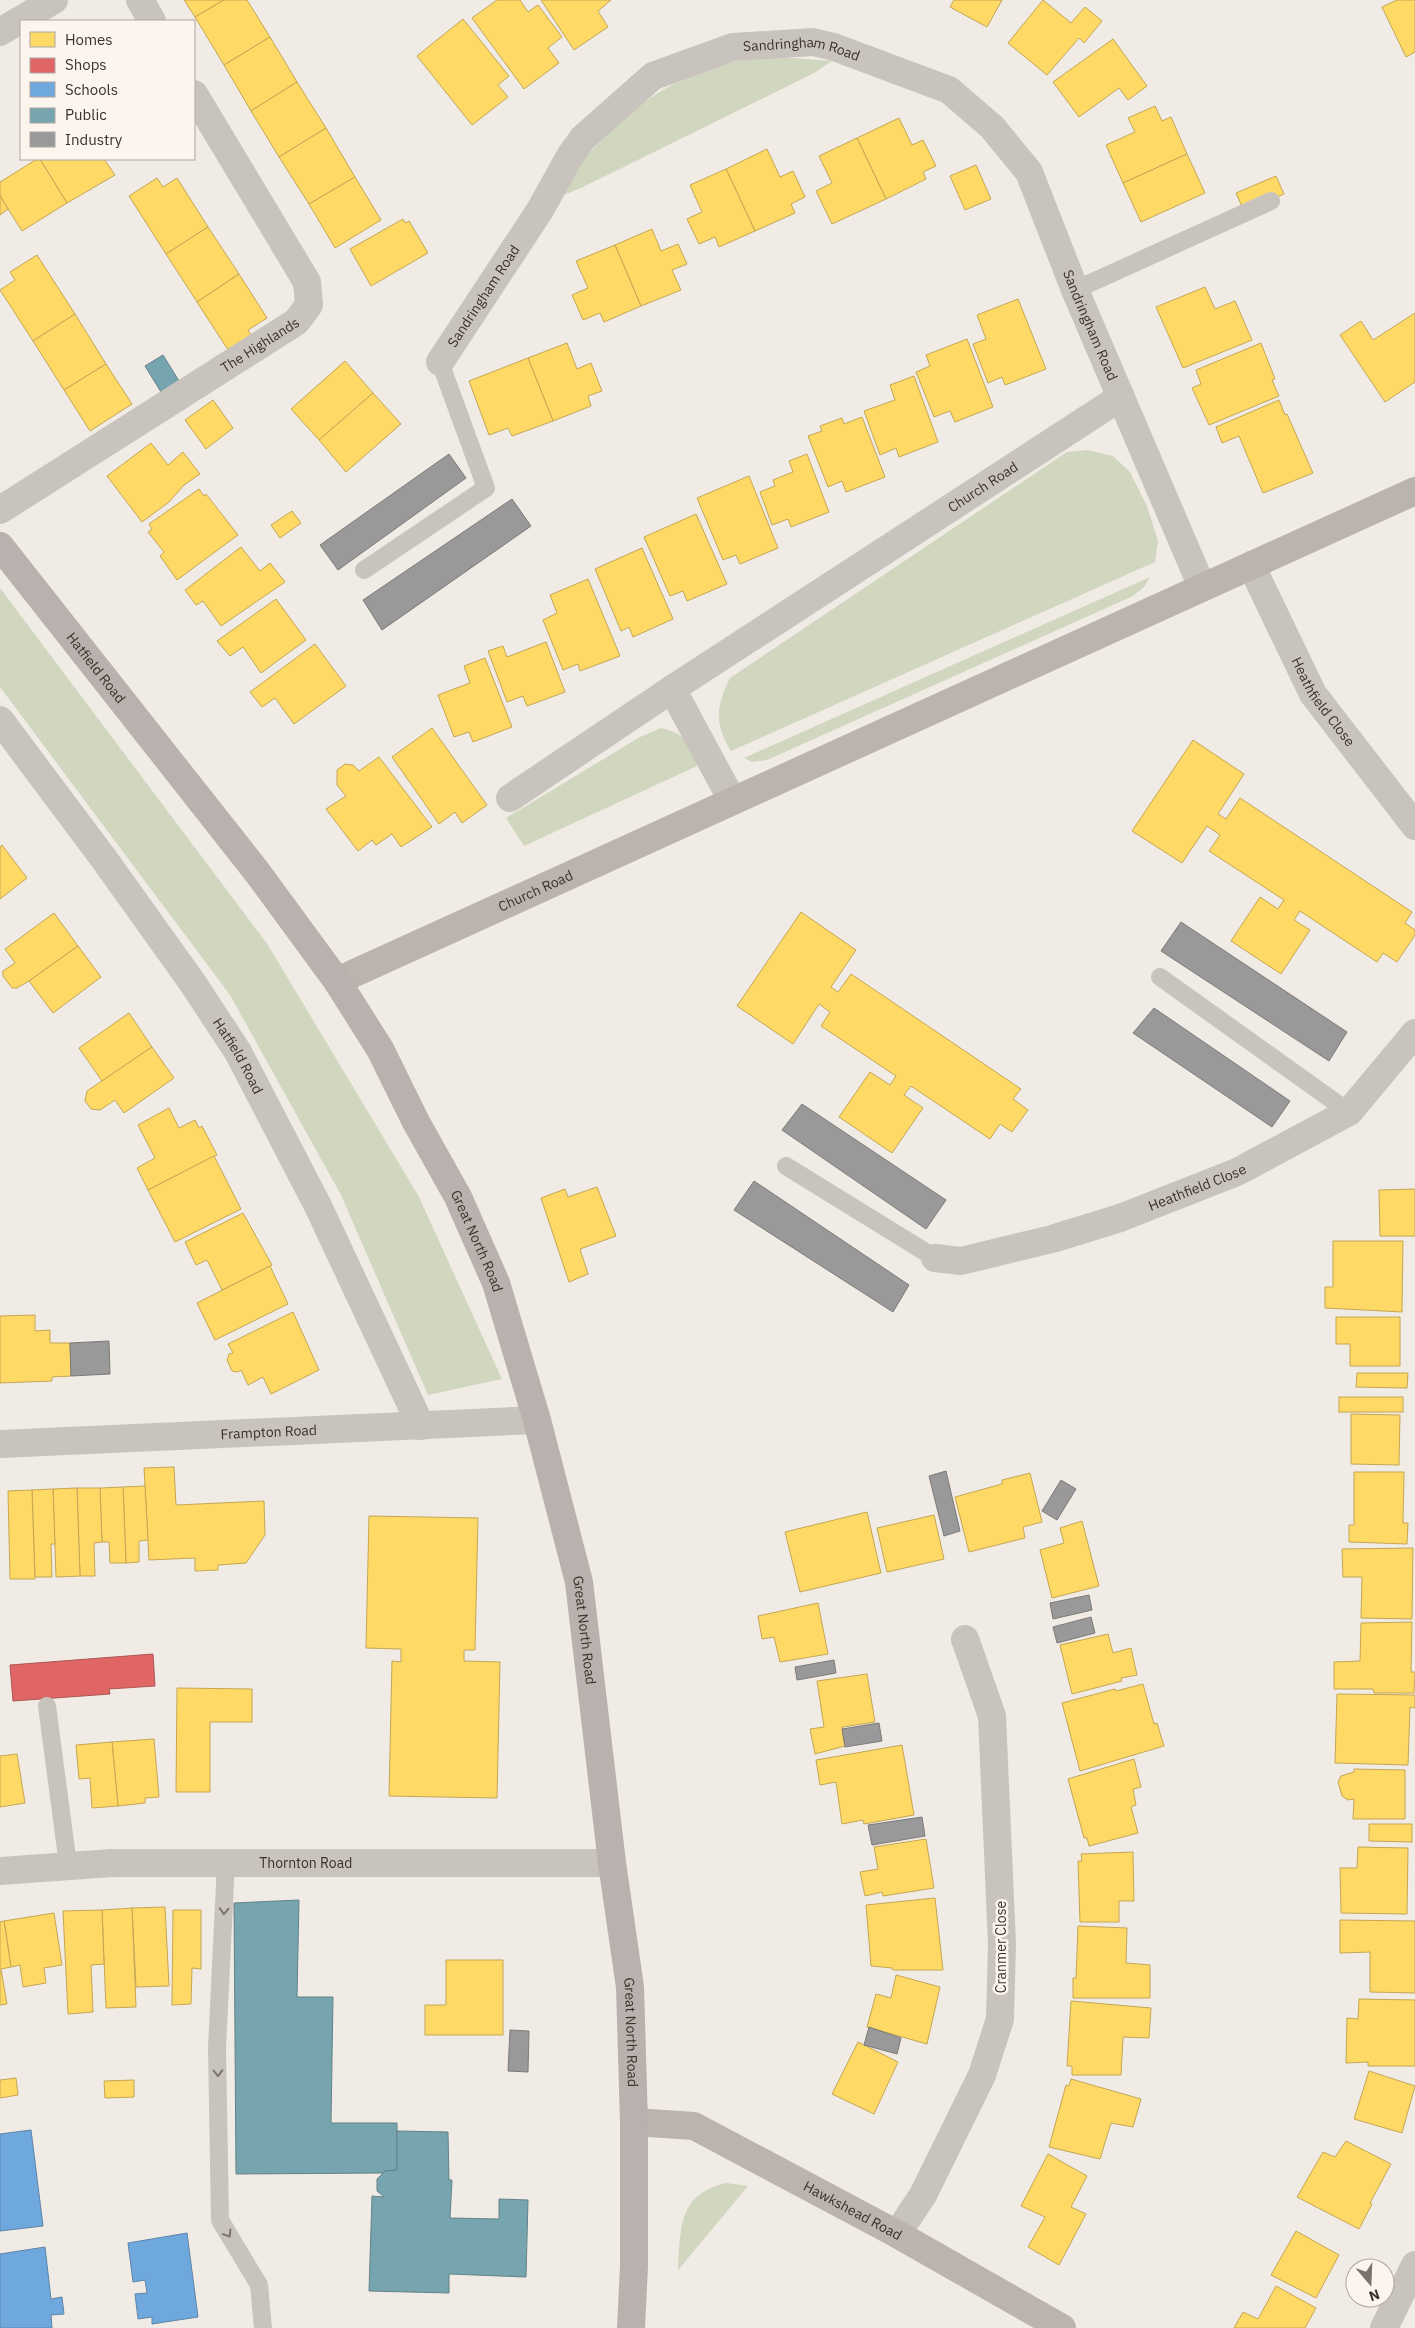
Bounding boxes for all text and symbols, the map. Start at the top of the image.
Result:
legend [20,20,195,160]
text: Homes [65,30,113,49]
street label: Sandringham Road [742,33,863,65]
text: Shops [65,55,107,74]
text: Schools [65,80,118,99]
text: Public [65,105,107,124]
text: Industry [65,130,123,149]
street label: Sandringham Road [443,241,524,351]
street label: Sandringham Road [1059,267,1122,383]
street label: The Highlands [217,313,303,377]
street label: Church Road [944,457,1021,516]
street label: Hatfield Road [62,629,129,707]
street label: Heathfield Close [1288,654,1359,750]
street label: Church Road [495,866,576,916]
street label: Hatfield Road [209,1014,267,1097]
street label: Heathfield Close [1146,1160,1250,1215]
street label: Great North Road [447,1187,507,1294]
street label: Frampton Road [220,1421,317,1443]
street label: Great North Road [569,1574,600,1686]
street label: Thornton Road [259,1854,352,1872]
street label: Cranmer Close [992,1900,1010,1993]
one-way arrow [218,1907,229,1915]
street label: Great North Road [620,1976,642,2087]
one-way arrow [212,2070,223,2078]
street label: Hawkshead Road [800,2177,905,2244]
one-way arrow [222,2228,231,2237]
north arrow [1345,2258,1395,2308]
text: N [1367,2285,1382,2305]

